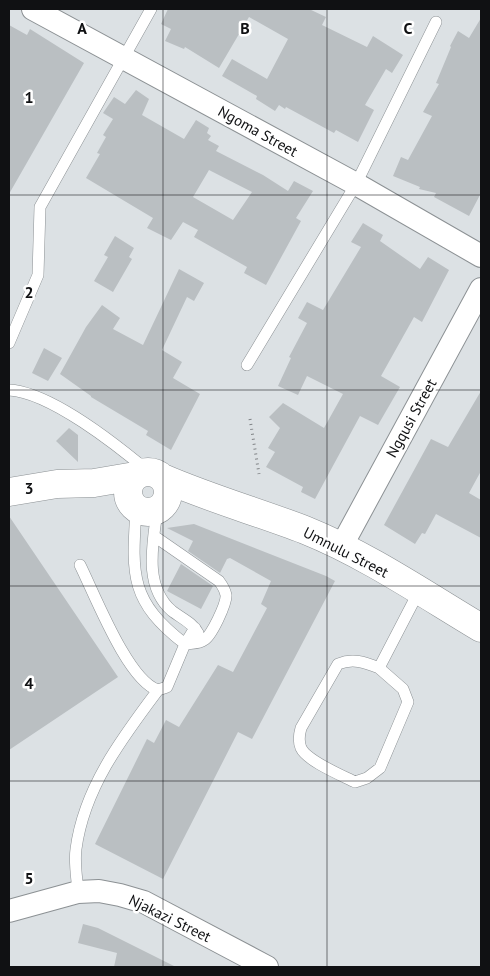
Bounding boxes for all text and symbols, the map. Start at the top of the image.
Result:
text: A [77,18,87,38]
text: B [240,18,250,38]
text: C [404,18,413,38]
text: 1 [24,87,34,107]
street label: Ngoma Street [215,101,301,161]
text: 2 [24,282,34,302]
street label: Ngqusi Street [382,375,440,461]
text: 3 [24,478,34,498]
street label: Umnulu Street [300,522,392,582]
text: 4 [24,673,34,693]
text: 5 [24,868,34,888]
street label: Njakazi Street [126,890,214,946]

